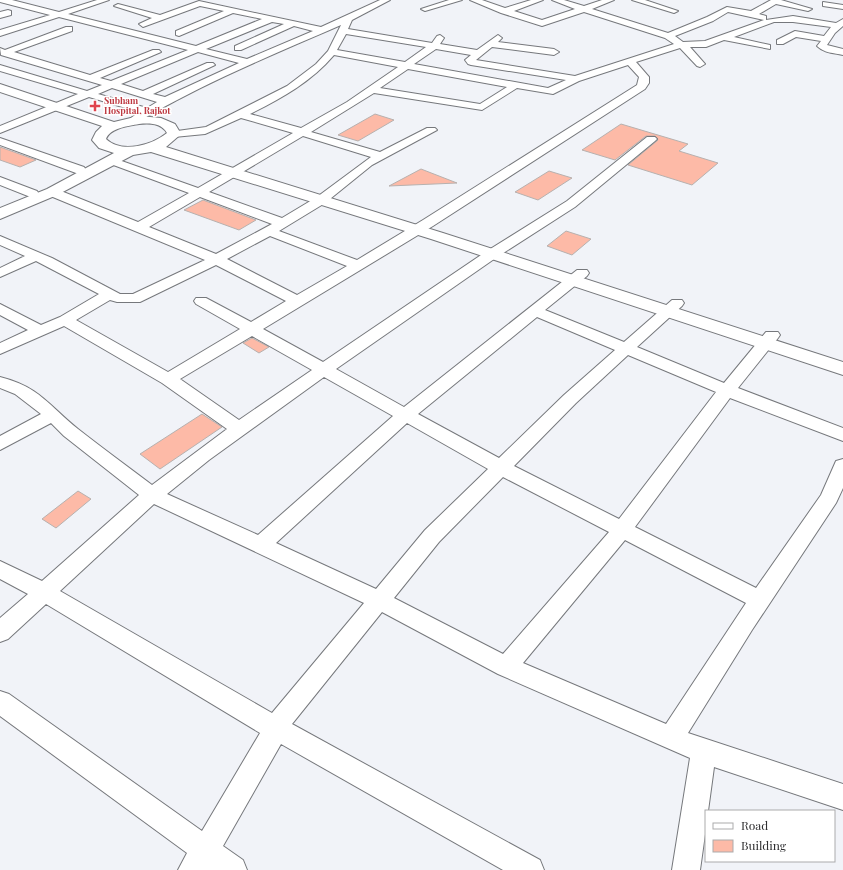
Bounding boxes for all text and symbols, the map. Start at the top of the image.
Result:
place label: Subham Hospital, Rajkot [104,94,171,116]
marker: Subham Hospital, Rajkot [89,100,101,112]
legend [705,810,835,862]
text: Road [741,817,768,833]
text: Building [741,837,787,853]

